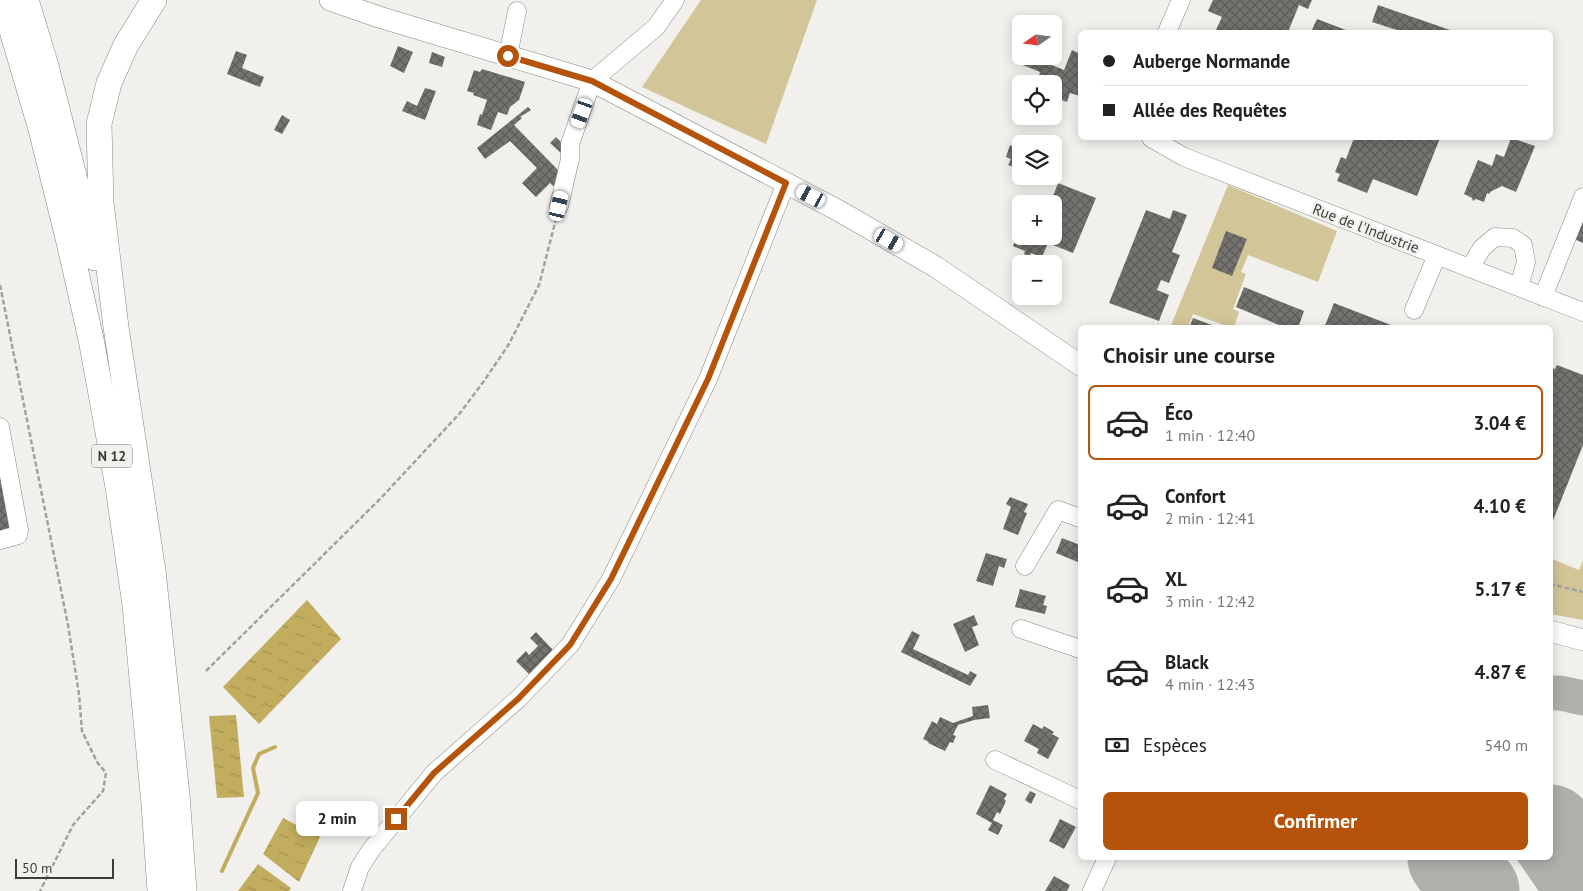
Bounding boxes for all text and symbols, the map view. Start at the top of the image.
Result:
north arrow [1012,15,1062,65]
map controls [1012,15,1062,305]
route start [497,45,519,67]
text: Auberge Normande [1133,49,1290,73]
button: locate [1012,75,1062,125]
car [569,96,594,130]
text: Allée des Requêtes [1133,98,1287,122]
button: layers [1012,135,1062,185]
car [794,182,827,210]
car [548,190,569,222]
button: + [1012,195,1062,245]
street label: Rue de l'Industrie [1310,199,1422,257]
car [872,226,905,254]
button: − [1012,255,1062,305]
text: Choisir une course [1103,341,1275,369]
icon: car [1105,400,1150,445]
text: Éco [1165,401,1193,425]
text: 3.04 € [1473,411,1526,435]
text: 1 min · 12:40 [1165,425,1255,445]
road number: N 12 [92,444,132,468]
icon: car [1105,483,1150,528]
text: Confort [1165,484,1226,508]
text: 4.10 € [1473,494,1526,518]
text: 2 min · 12:41 [1165,508,1255,528]
icon: car [1105,566,1150,611]
text: XL [1165,567,1187,591]
text: 5.17 € [1474,577,1526,601]
text: 3 min · 12:42 [1165,591,1255,611]
icon: car [1105,649,1150,694]
text: Black [1165,650,1209,674]
text: 4.87 € [1474,660,1526,684]
text: 4 min · 12:43 [1165,674,1255,694]
icon: cash [1103,731,1131,759]
text: Espèces [1143,733,1207,757]
text: 540 m [1485,735,1528,755]
button: Confirmer [1103,792,1528,850]
callout: 2 min [296,802,378,836]
text: 2 min [317,808,357,828]
route end [385,808,407,830]
scale bar [15,856,114,879]
text: 50 m [22,859,52,877]

